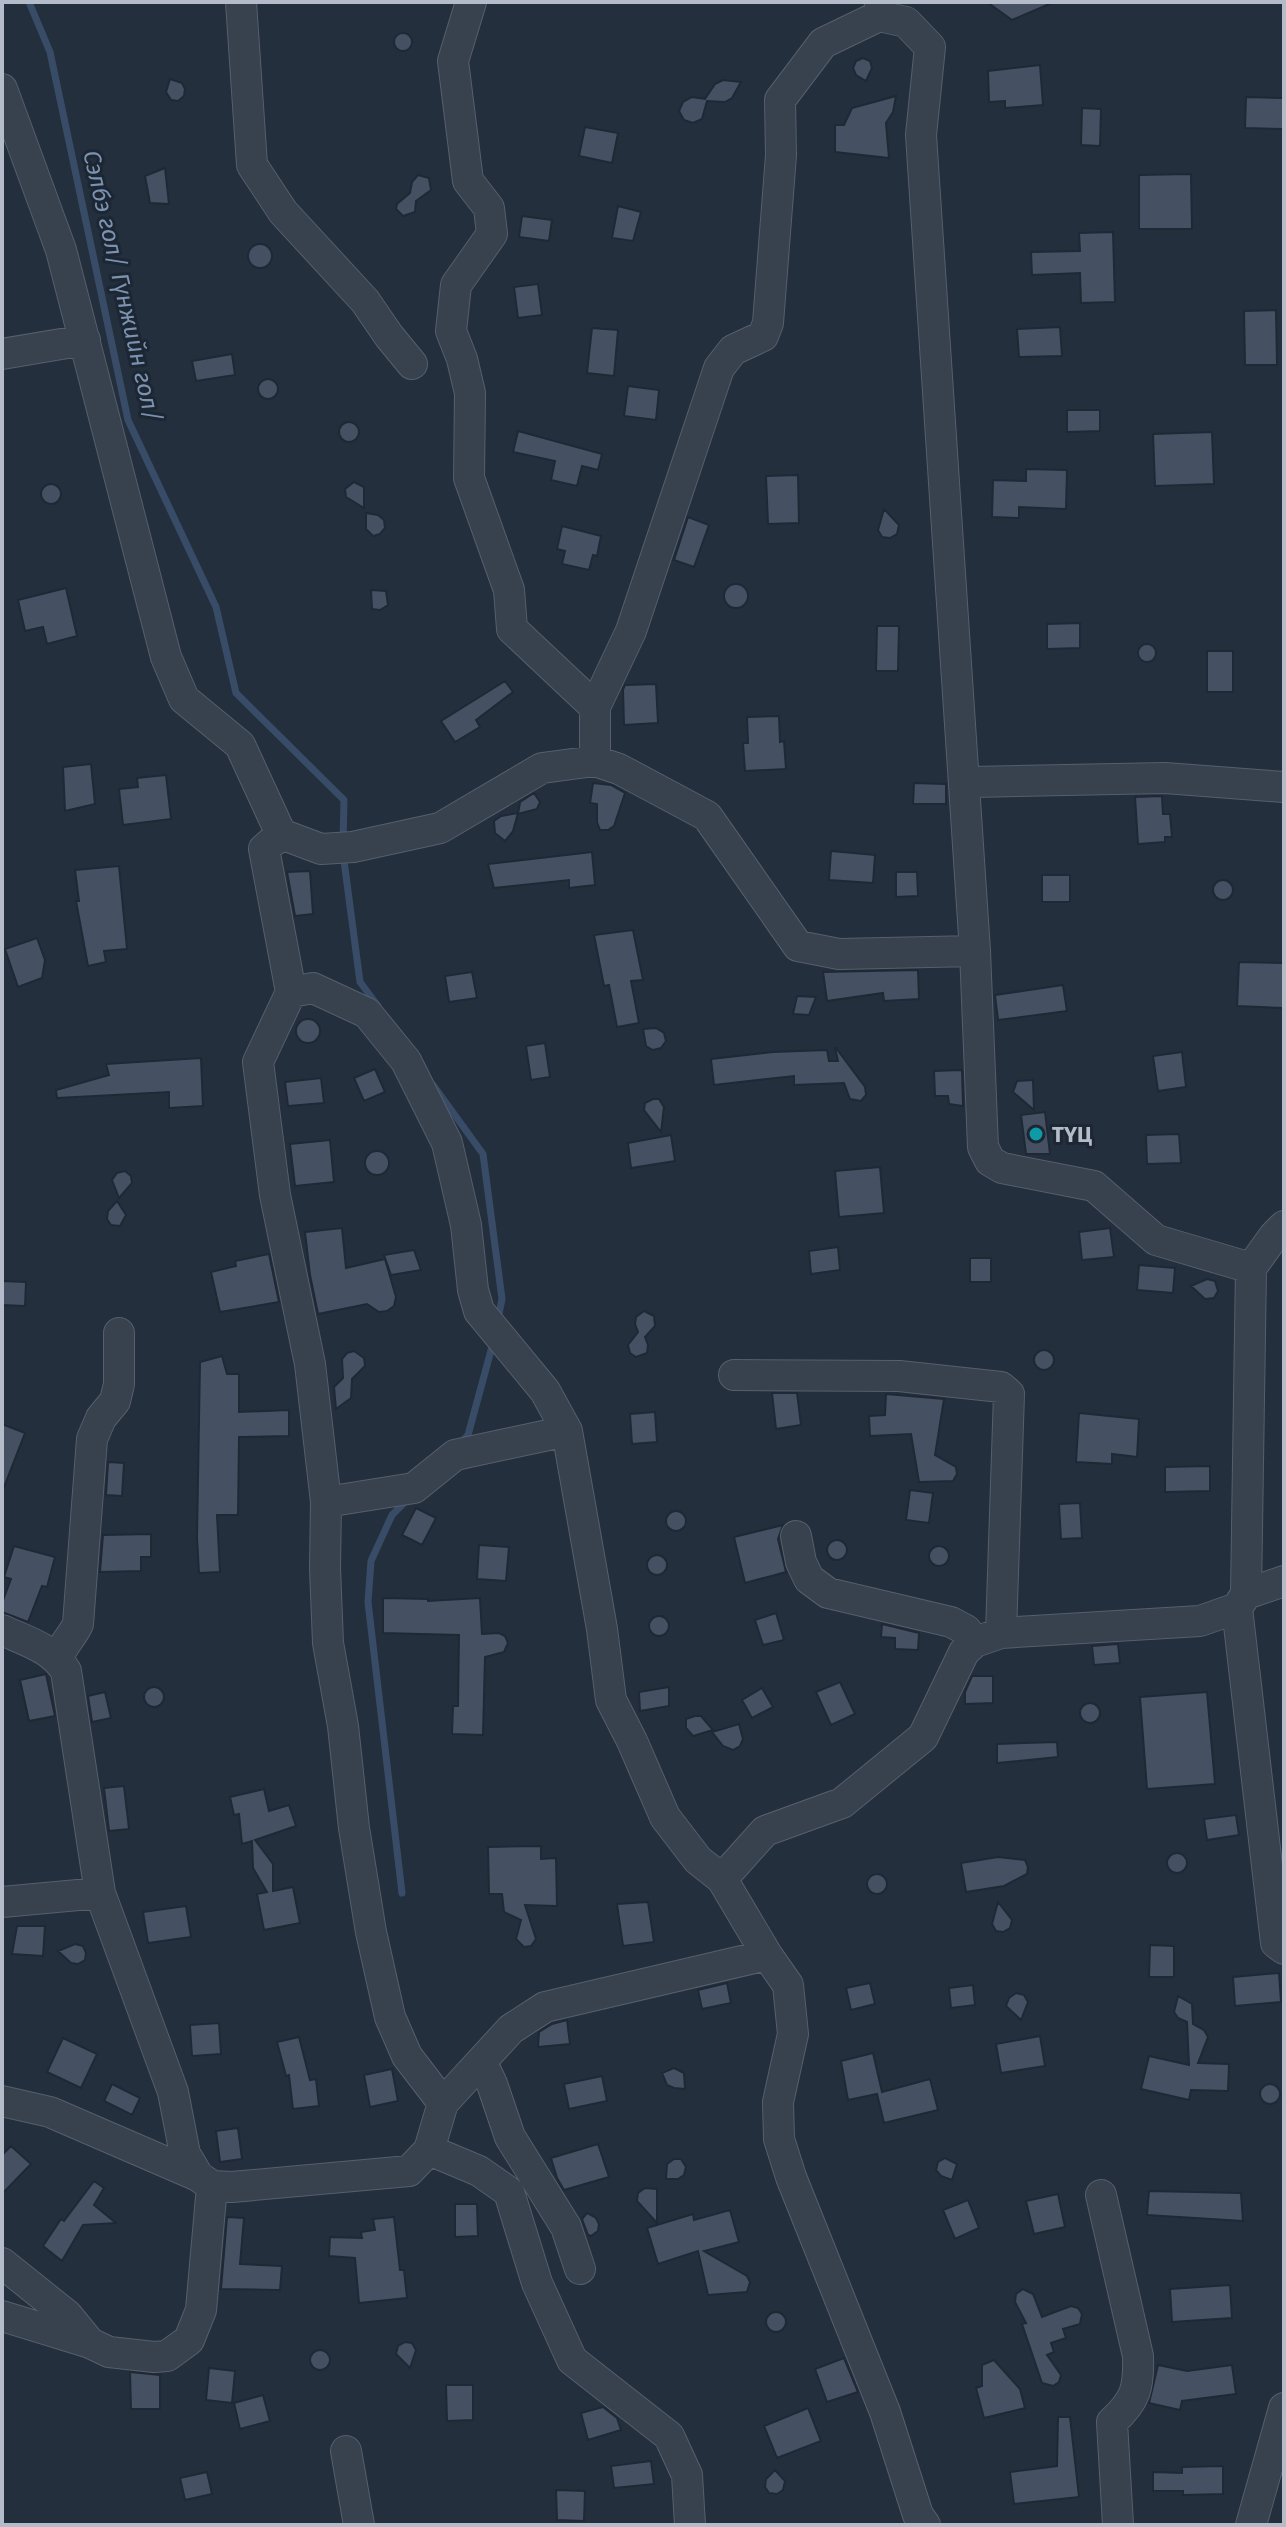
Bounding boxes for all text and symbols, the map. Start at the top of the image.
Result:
water label: Сэлбэ гол/ Гүнжийн гол/ [77,147,167,425]
place label: ТҮЦ [1052,1121,1092,1148]
marker: ТҮЦ [1027,1125,1045,1143]

